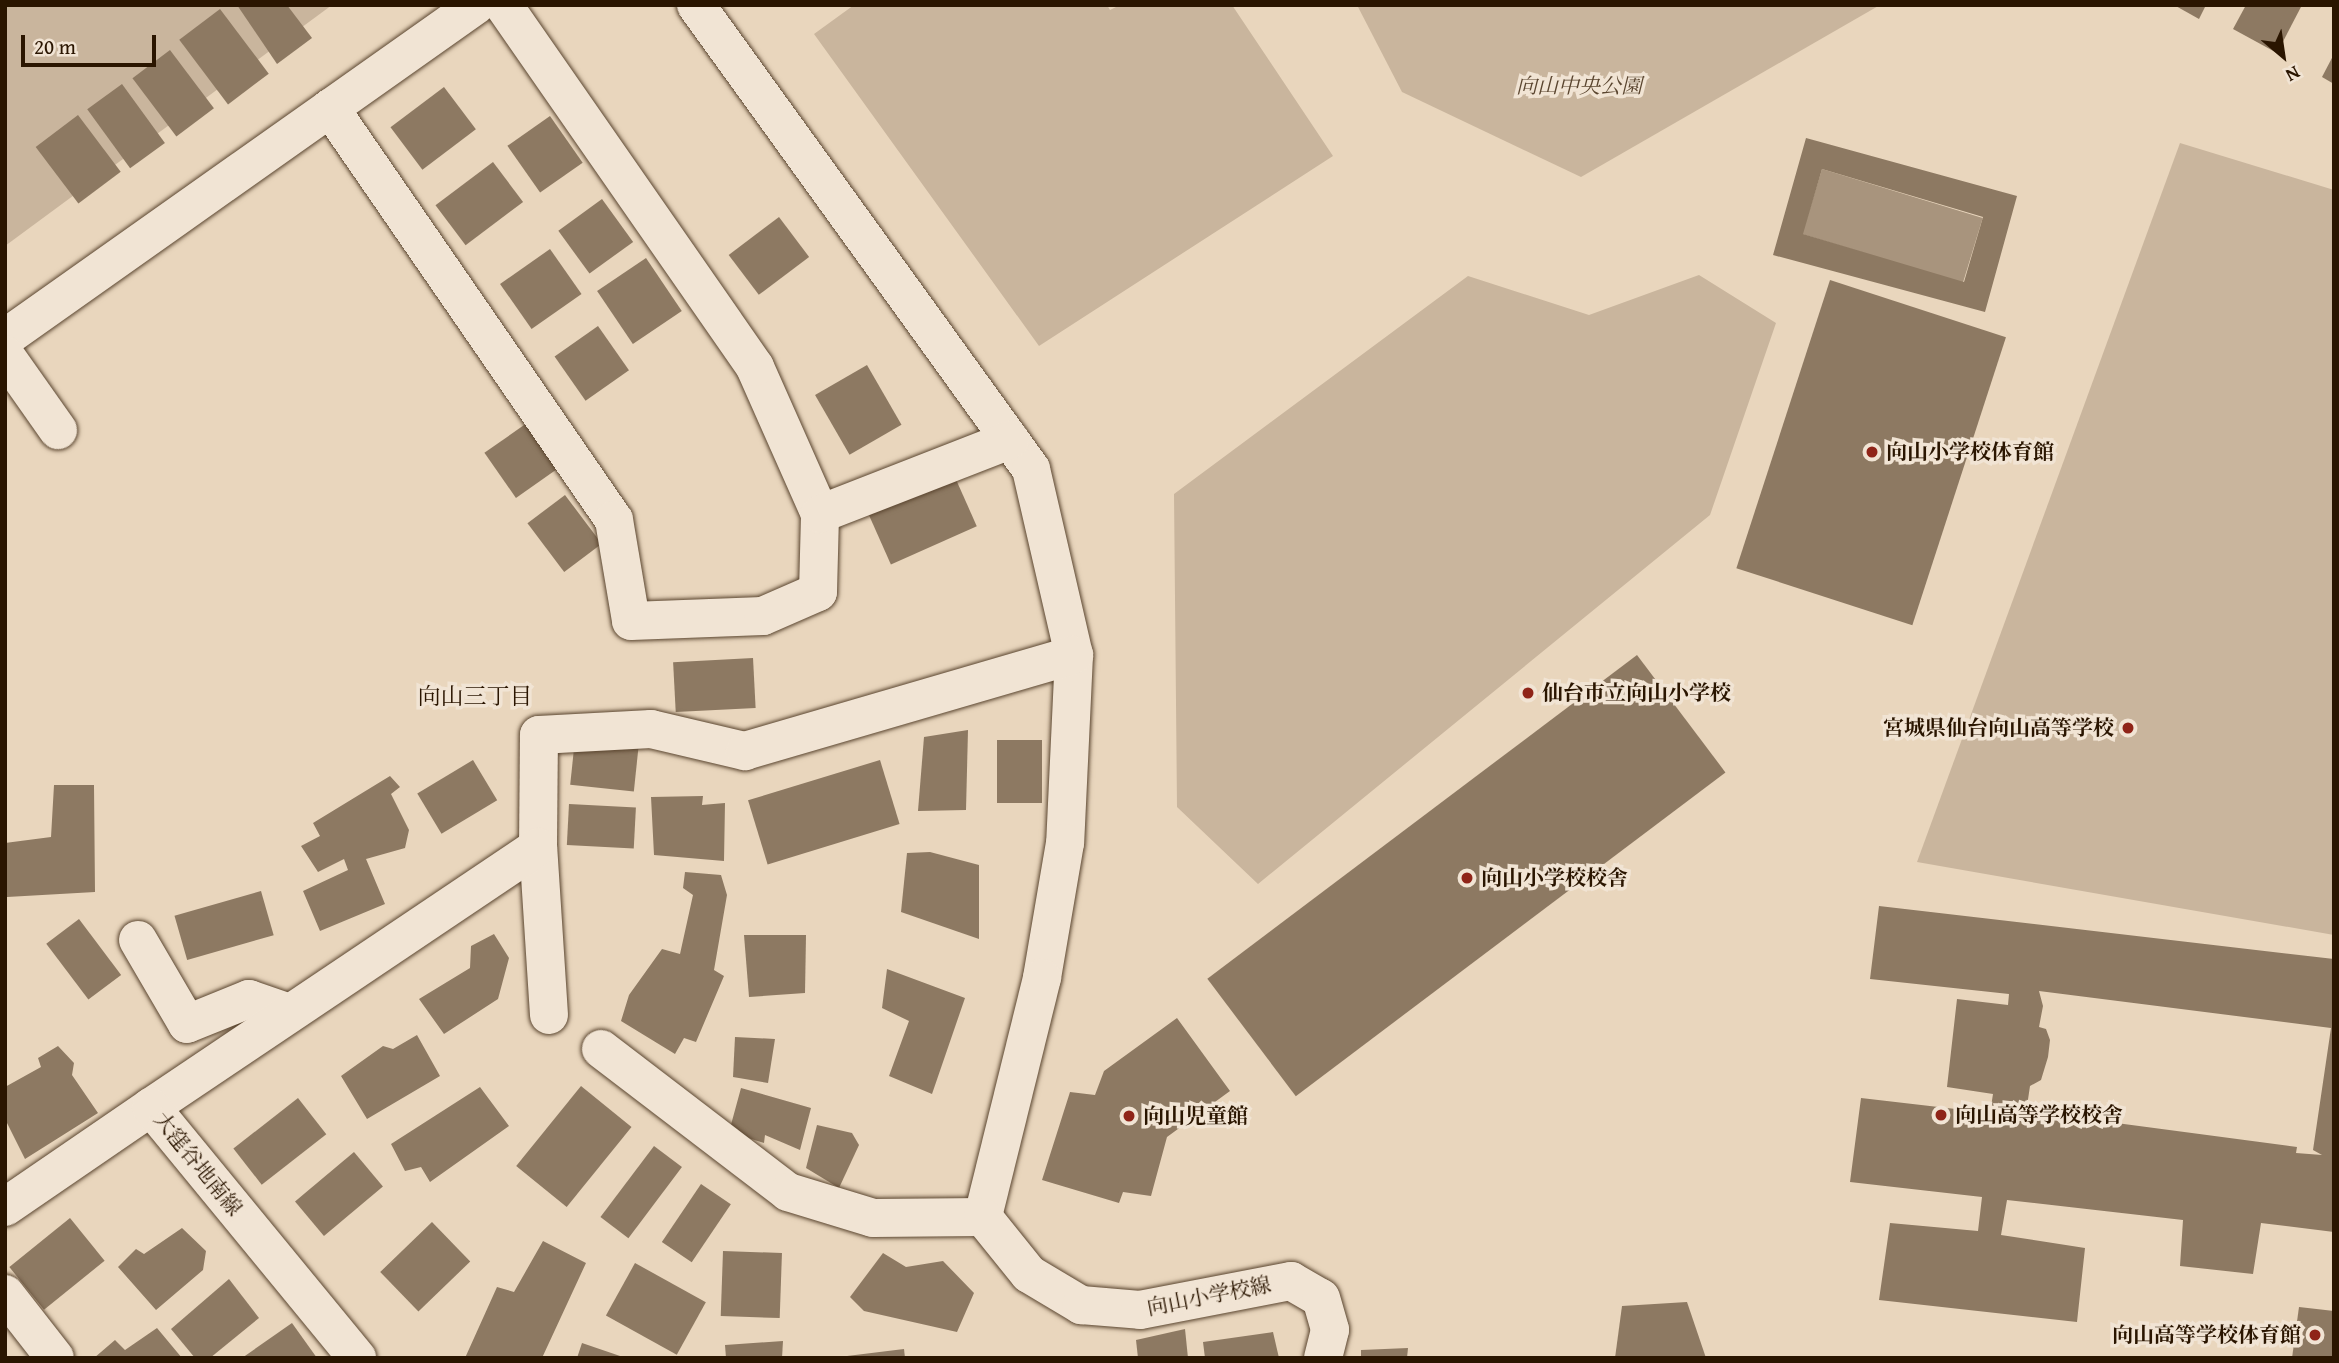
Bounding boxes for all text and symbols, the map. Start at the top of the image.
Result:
scale bar [24,21,159,65]
north arrow [2248,21,2318,91]
text: 20 m [34,31,76,62]
text: N [2281,59,2306,90]
park label: 向山中央公園 [1516,73,1642,99]
place label: 向山小学校体育館 [1886,439,2054,465]
marker: 向山小学校体育館 [1864,444,1880,460]
place label: 仙台市立向山小学校 [1542,680,1731,706]
district label: 向山三丁目 [418,682,532,710]
marker: 仙台市立向山小学校 [1520,685,1536,701]
place label: 宮城県仙台向山高等学校 [1883,715,2114,741]
marker: 宮城県仙台向山高等学校 [2120,720,2136,736]
place label: 向山小学校校舎 [1481,865,1628,891]
marker: 向山小学校校舎 [1459,870,1475,886]
place label: 向山高等学校校舎 [1955,1102,2123,1128]
place label: 向山児童館 [1143,1103,1248,1129]
street label: 大窪谷地南線 [149,1107,247,1221]
marker: 向山高等学校校舎 [1933,1107,1949,1123]
marker: 向山児童館 [1121,1108,1137,1124]
street label: 向山小学校線 [1145,1272,1273,1320]
place label: 向山高等学校体育館 [2112,1322,2301,1348]
marker: 向山高等学校体育館 [2307,1327,2323,1343]

